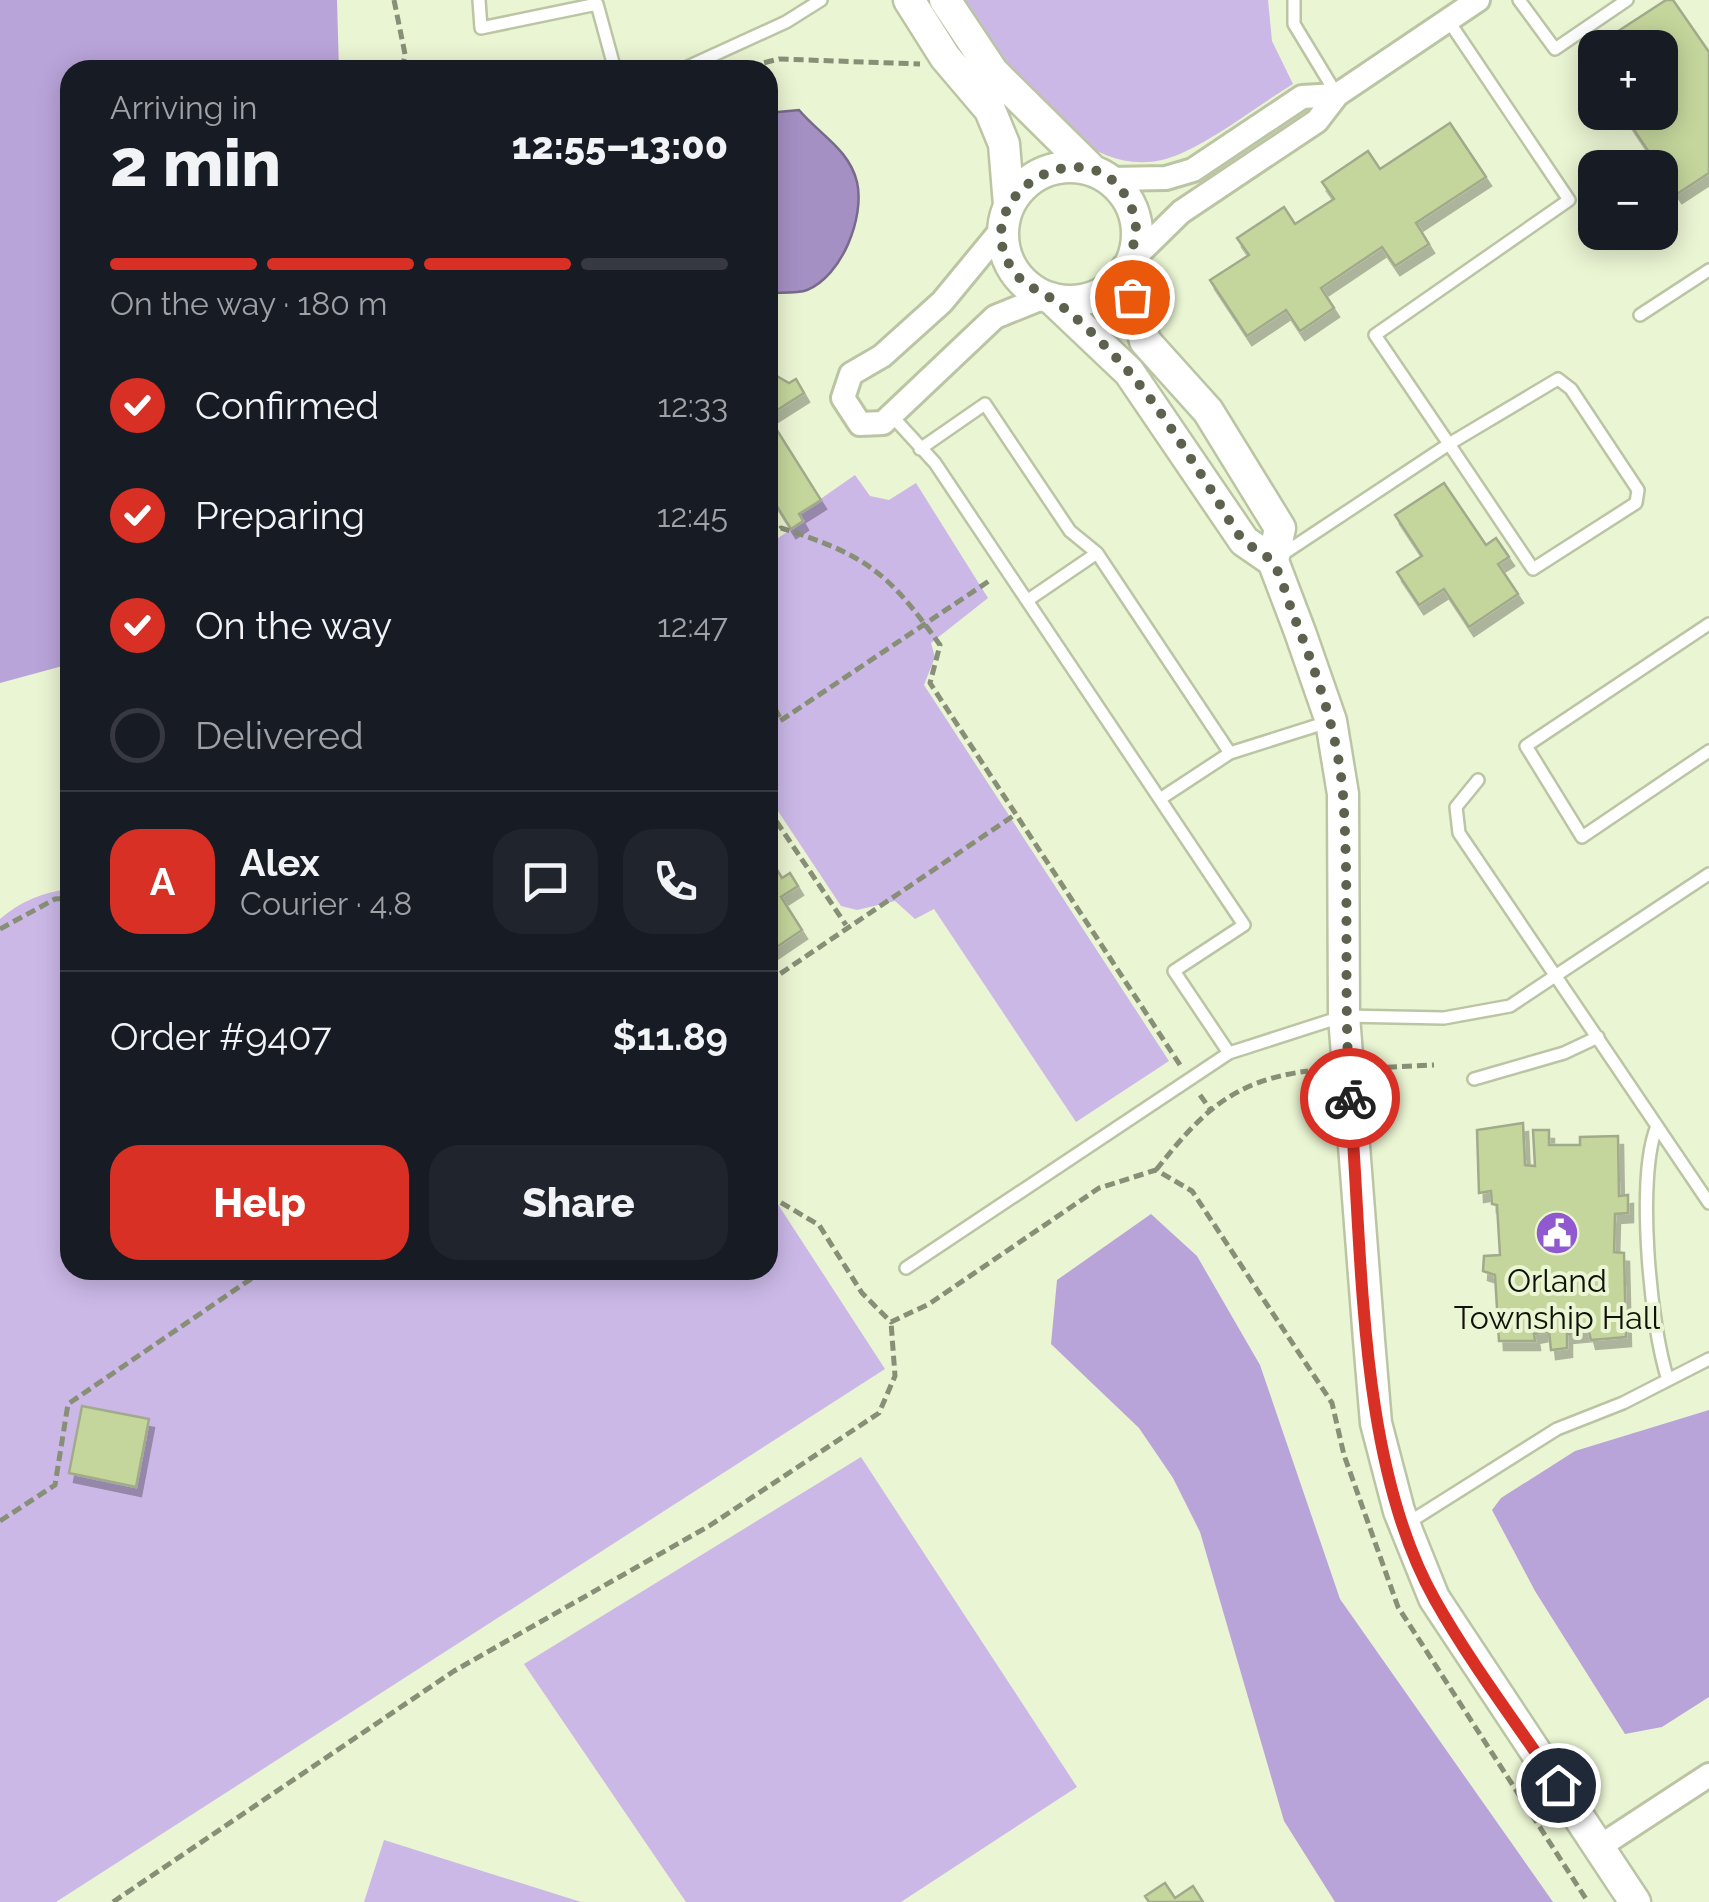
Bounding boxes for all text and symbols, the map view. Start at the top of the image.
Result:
map controls [1578,30,1678,250]
button: + [1578,30,1678,130]
text: Arriving in [110,89,257,126]
text: 12:55–13:00 [512,123,728,168]
text: 2 min [110,125,281,201]
button: − [1578,150,1678,250]
pin [1090,255,1175,340]
icon: bag [1105,270,1160,325]
text: On the way · 180 m [110,285,387,322]
icon: check [110,378,165,433]
text: Confirmed [195,383,379,428]
text: 12:33 [657,387,728,424]
icon: check [110,488,165,543]
text: Preparing [195,493,365,538]
text: 12:45 [657,497,728,534]
icon: check [110,598,165,653]
text: On the way [195,603,392,648]
text: 12:47 [657,607,728,644]
text: Delivered [195,713,364,758]
button: chat [493,829,598,934]
button: phone [623,829,728,934]
text: Alex [240,840,320,885]
text: A [150,859,175,904]
text: Courier · 4.8 [240,885,412,922]
text: Order #9407 [110,1014,331,1059]
text: $11.89 [612,1014,728,1059]
courier [1300,1048,1400,1148]
icon: bike [1323,1071,1378,1126]
button: Help [110,1145,409,1260]
button: Share [429,1145,728,1260]
public building icon: Orland Township Hall [1534,1210,1580,1256]
place label: Orland Township Hall [1454,1262,1660,1336]
pin [1516,1743,1601,1828]
icon: home [1531,1758,1586,1813]

